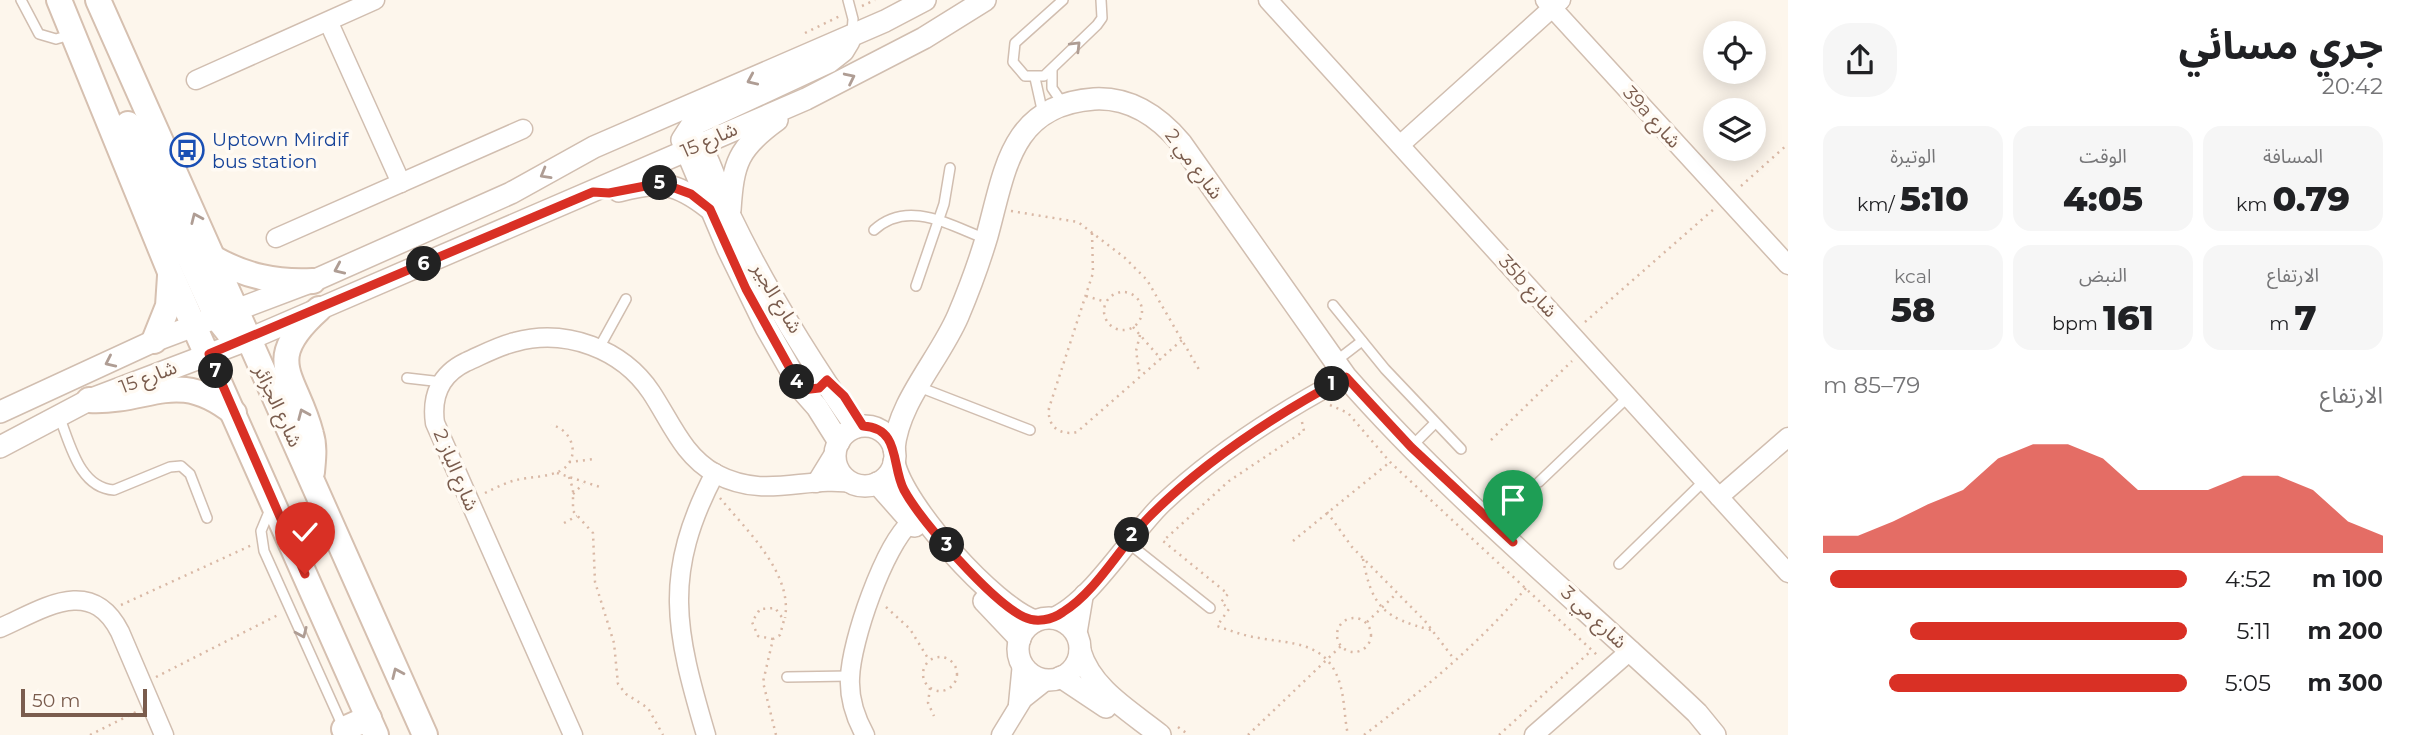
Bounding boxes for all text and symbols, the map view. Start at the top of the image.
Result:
map controls [1703,21,1766,161]
button: locate [1703,21,1766,84]
text: جري مسائي [2179,22,2383,69]
button: share [1823,23,1897,97]
one-way arrow [1068,42,1080,54]
one-way arrow [747,72,759,86]
one-way arrow [843,72,855,86]
text: 20:42 [2322,72,2383,100]
street label: 39a شارع [1617,81,1686,154]
button: layers [1703,98,1766,161]
street label: شارع 15 [677,117,742,164]
street label: شارع مي 2 [1157,124,1228,206]
place label: Uptown Mirdif bus station [212,128,350,173]
bus stop icon: Uptown Mirdif bus station [168,131,206,169]
text: الوتيرة [1890,145,1936,168]
text: الوقت [2079,145,2127,168]
text: المسافة [2263,145,2323,168]
one-way arrow [540,166,552,179]
pin: 5 [642,166,678,200]
text: 5 [654,171,665,194]
text: 5:10 [1900,177,1969,220]
text: 4:05 [2063,177,2143,220]
text: 0.79 [2272,177,2350,220]
text: /km [1857,193,1900,216]
text: km [2236,193,2272,216]
one-way arrow [190,213,204,225]
pin: 6 [406,246,442,282]
street label: 35b شارع [1492,250,1562,323]
text: 6 [417,252,430,275]
street label: شارع الجير [745,258,807,338]
one-way arrow [333,261,346,275]
text: النبض [2079,264,2127,287]
text: الارتفاع [2267,264,2319,287]
text: kcal [1894,265,1932,288]
text: 58 [1891,288,1935,331]
text: 161 [2103,296,2154,339]
text: 7 [2295,296,2317,339]
text: bpm [2052,312,2103,335]
text: m [2269,312,2295,335]
one-way arrow [105,353,117,367]
pin: 7 [198,354,234,388]
street label: شارع 15 [116,356,181,400]
text: 7 [210,359,221,382]
street label: شارع الجزائر [247,360,307,451]
pin: 4 [780,364,814,400]
pin: 1 [1314,366,1350,402]
text: 4 [790,370,803,393]
text: 79–85 m [1823,371,1920,399]
text: 1 [1328,372,1335,395]
text: الارتفاع [2320,381,2383,409]
one-way arrow [298,408,312,420]
street label: شارع الباز 2 [427,426,483,515]
pin [1483,470,1543,542]
icon: arrive [1494,481,1532,519]
pin [275,502,335,574]
icon: check [286,513,324,551]
pin: 2 [1114,518,1150,552]
text: 2 [1126,523,1137,546]
pin: 3 [930,528,964,562]
text: 3 [941,533,952,556]
text: 4:52 [2225,565,2271,593]
text: 100 m [2312,565,2383,593]
street label: شارع مي 3 [1554,581,1632,656]
text: 5:11 [2237,617,2271,645]
text: 200 m [2308,617,2383,645]
one-way arrow [294,625,308,638]
one-way arrow [391,667,405,680]
text: 5:05 [2225,669,2271,697]
text: 300 m [2307,669,2383,697]
scale bar [21,686,147,718]
text: 50 m [32,689,80,712]

